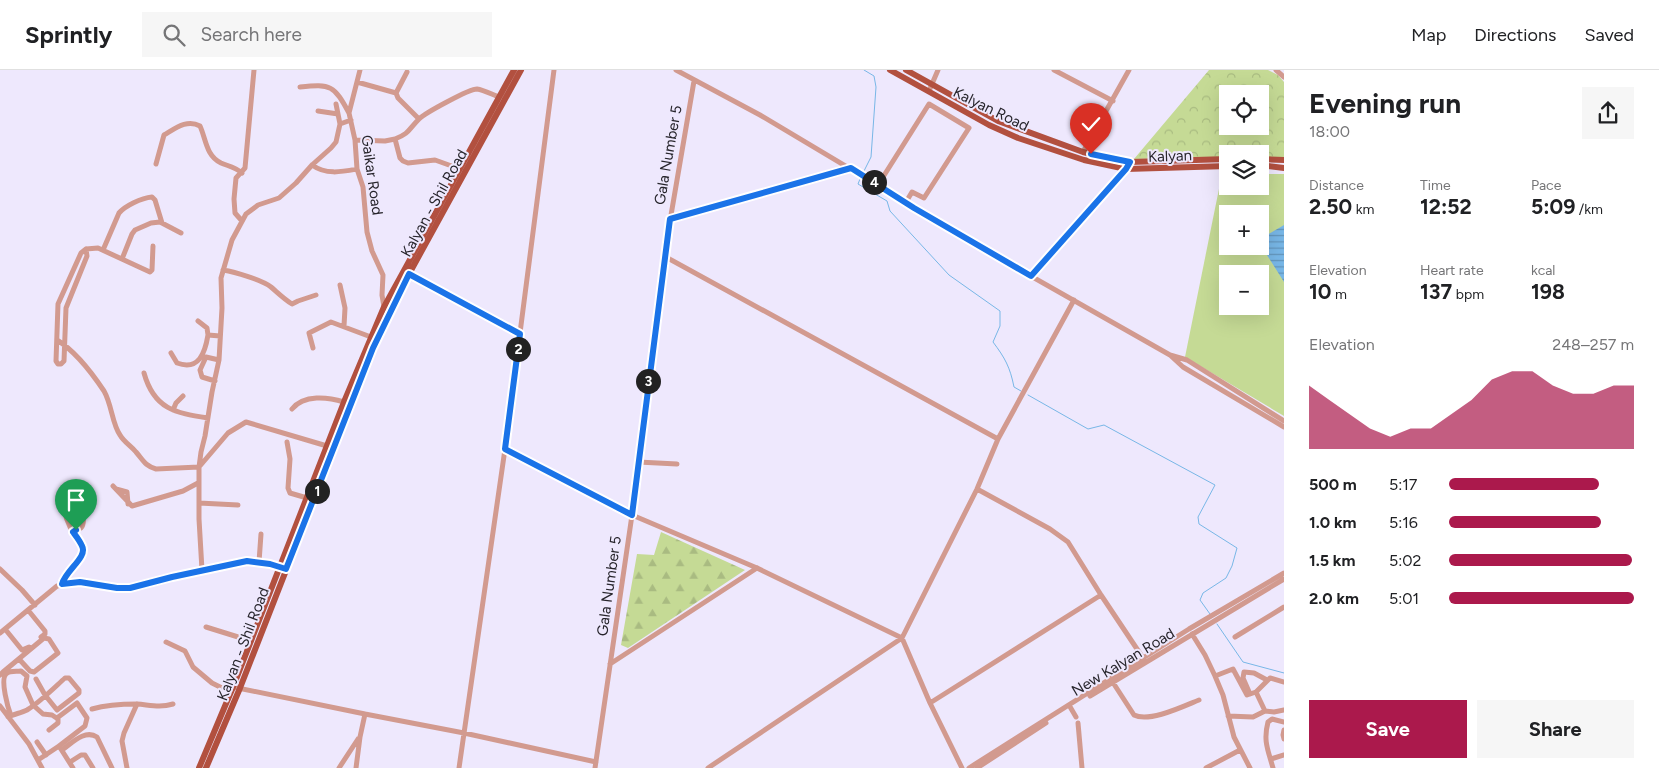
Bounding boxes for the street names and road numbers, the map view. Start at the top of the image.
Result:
street label: Kalyan Road [950,83,1032,135]
street label: Gala Number 5 [650,104,686,206]
street label: Gaikar Road [357,134,387,216]
street label: Kalyan - Shil Road [397,146,471,260]
street label: Kalyan [1148,146,1192,166]
street label: Gala Number 5 [593,535,625,637]
street label: Kalyan - Shil Road [213,585,273,703]
street label: New Kalyan Road [1068,624,1178,700]

